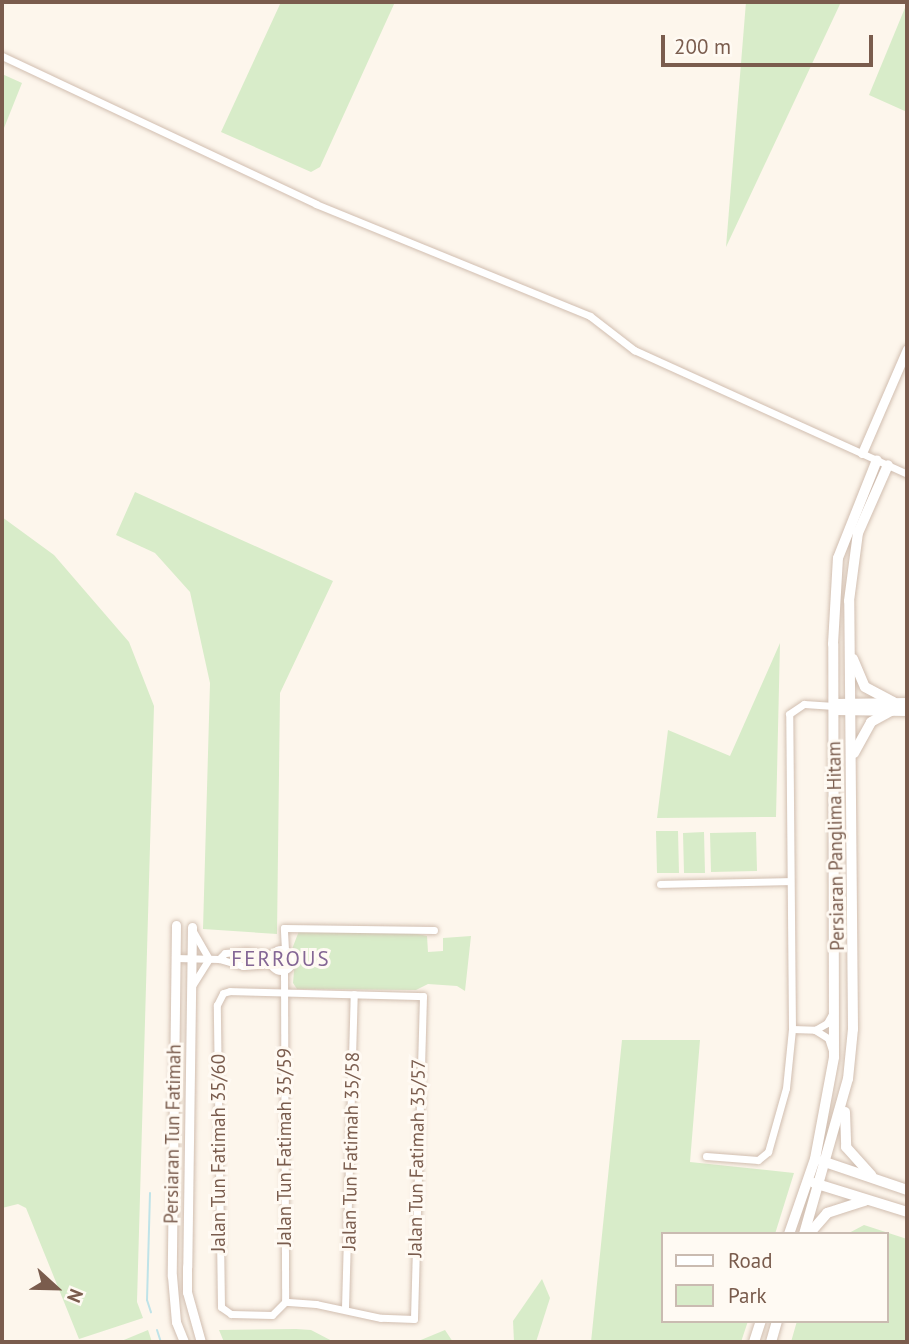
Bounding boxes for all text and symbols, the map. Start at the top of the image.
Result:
scale bar [664,21,876,65]
text: 200 m [674,33,731,60]
street label: Persiaran Panglima Hitam [823,741,849,951]
district label: FERROUS [232,946,330,972]
street label: Persiaran Tun Fatimah [160,1044,186,1224]
street label: Jalan Tun Fatimah 35/59 [274,1048,296,1246]
street label: Jalan Tun Fatimah 35/58 [338,1051,364,1251]
street label: Jalan Tun Fatimah 35/60 [208,1054,230,1252]
street label: Jalan Tun Fatimah 35/57 [404,1058,430,1258]
legend [660,1232,888,1323]
text: Road [728,1247,772,1274]
north arrow [21,1253,91,1323]
text: Park [728,1282,767,1309]
text: N [62,1286,89,1306]

